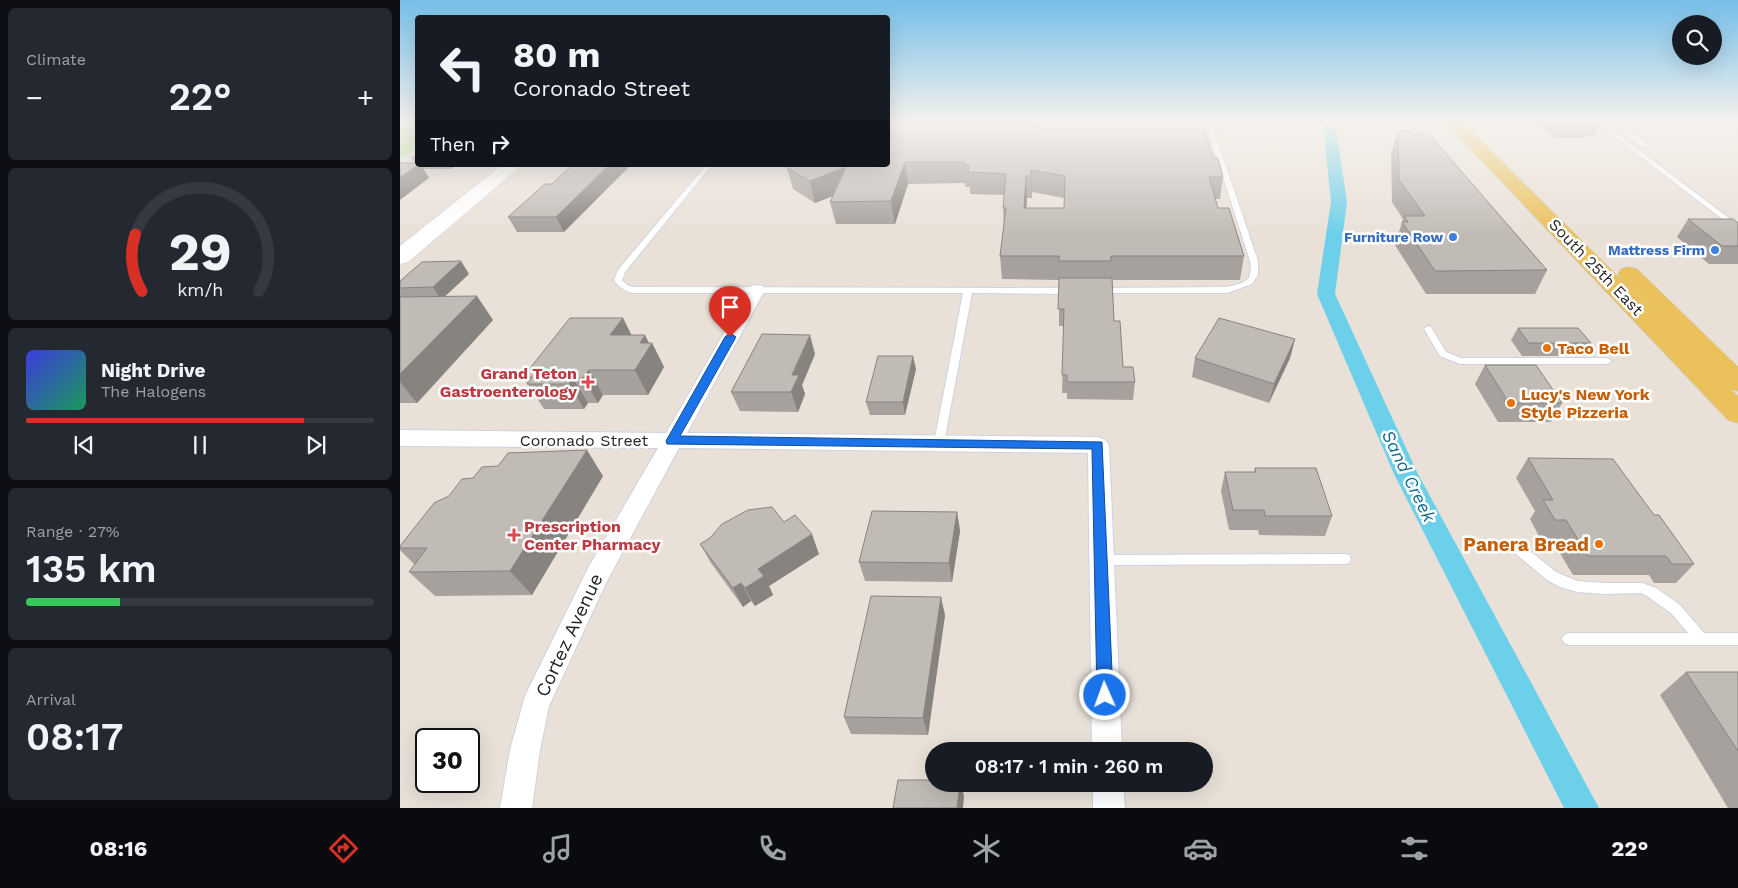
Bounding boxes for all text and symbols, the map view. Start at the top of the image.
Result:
map controls [1672,15,1722,65]
button: search [1672,15,1722,65]
text: 80 m [513,34,600,76]
icon: left [430,35,495,100]
text: Climate [26,50,86,69]
text: 22° [168,75,232,119]
text: Coronado Street [513,76,690,101]
text: − [26,81,43,114]
text: + [357,81,374,114]
icon: right [486,130,514,158]
text: Then [430,133,476,156]
street label: South 25th East [1545,215,1647,319]
text: 29 [168,222,232,283]
place label: Furniture Row [1344,229,1443,245]
marker: Furniture Row [1447,231,1459,243]
place label: Mattress Firm [1608,242,1705,258]
marker: Mattress Firm [1709,244,1721,256]
text: km/h [177,279,223,300]
pin [709,286,751,337]
icon: arrive [716,293,744,321]
place label: Taco Bell [1557,339,1630,358]
marker: Taco Bell [1541,342,1553,354]
text: Night Drive [101,359,206,382]
place label: Grand Teton Gastroenterology [440,364,578,401]
marker: Grand Teton Gastroenterology [581,375,595,389]
text: The Halogens [101,382,206,401]
place label: Lucy's New York Style Pizzeria [1521,385,1650,422]
marker: Lucy's New York Style Pizzeria [1505,397,1517,409]
water label: Sand Creek [1378,427,1441,526]
icon: previous [70,431,98,459]
icon: pause [186,431,214,459]
icon: next [302,431,330,459]
street label: Coronado Street [520,431,649,450]
place label: Prescription Center Pharmacy [524,517,661,554]
text: Range · 27% [26,522,120,541]
marker: Prescription Center Pharmacy [508,529,520,541]
place label: Panera Bread [1463,533,1589,556]
marker: Panera Bread [1593,538,1605,550]
text: 135 km [26,547,157,591]
street label: Cortez Avenue [530,570,608,700]
position arrow [1078,668,1130,720]
text: Arrival [26,690,76,709]
text: 08:17 [26,715,124,759]
speed limit sign: 30 [415,728,480,793]
text: 08:17 · 1 min · 260 m [975,755,1163,778]
icon: directions [326,831,361,866]
icon: music [540,831,575,866]
icon: phone [755,831,790,866]
icon: climate [969,831,1004,866]
icon: car [1183,831,1218,866]
icon: filters [1397,831,1432,866]
text: 08:16 [90,836,147,861]
text: 22° [1611,836,1648,861]

